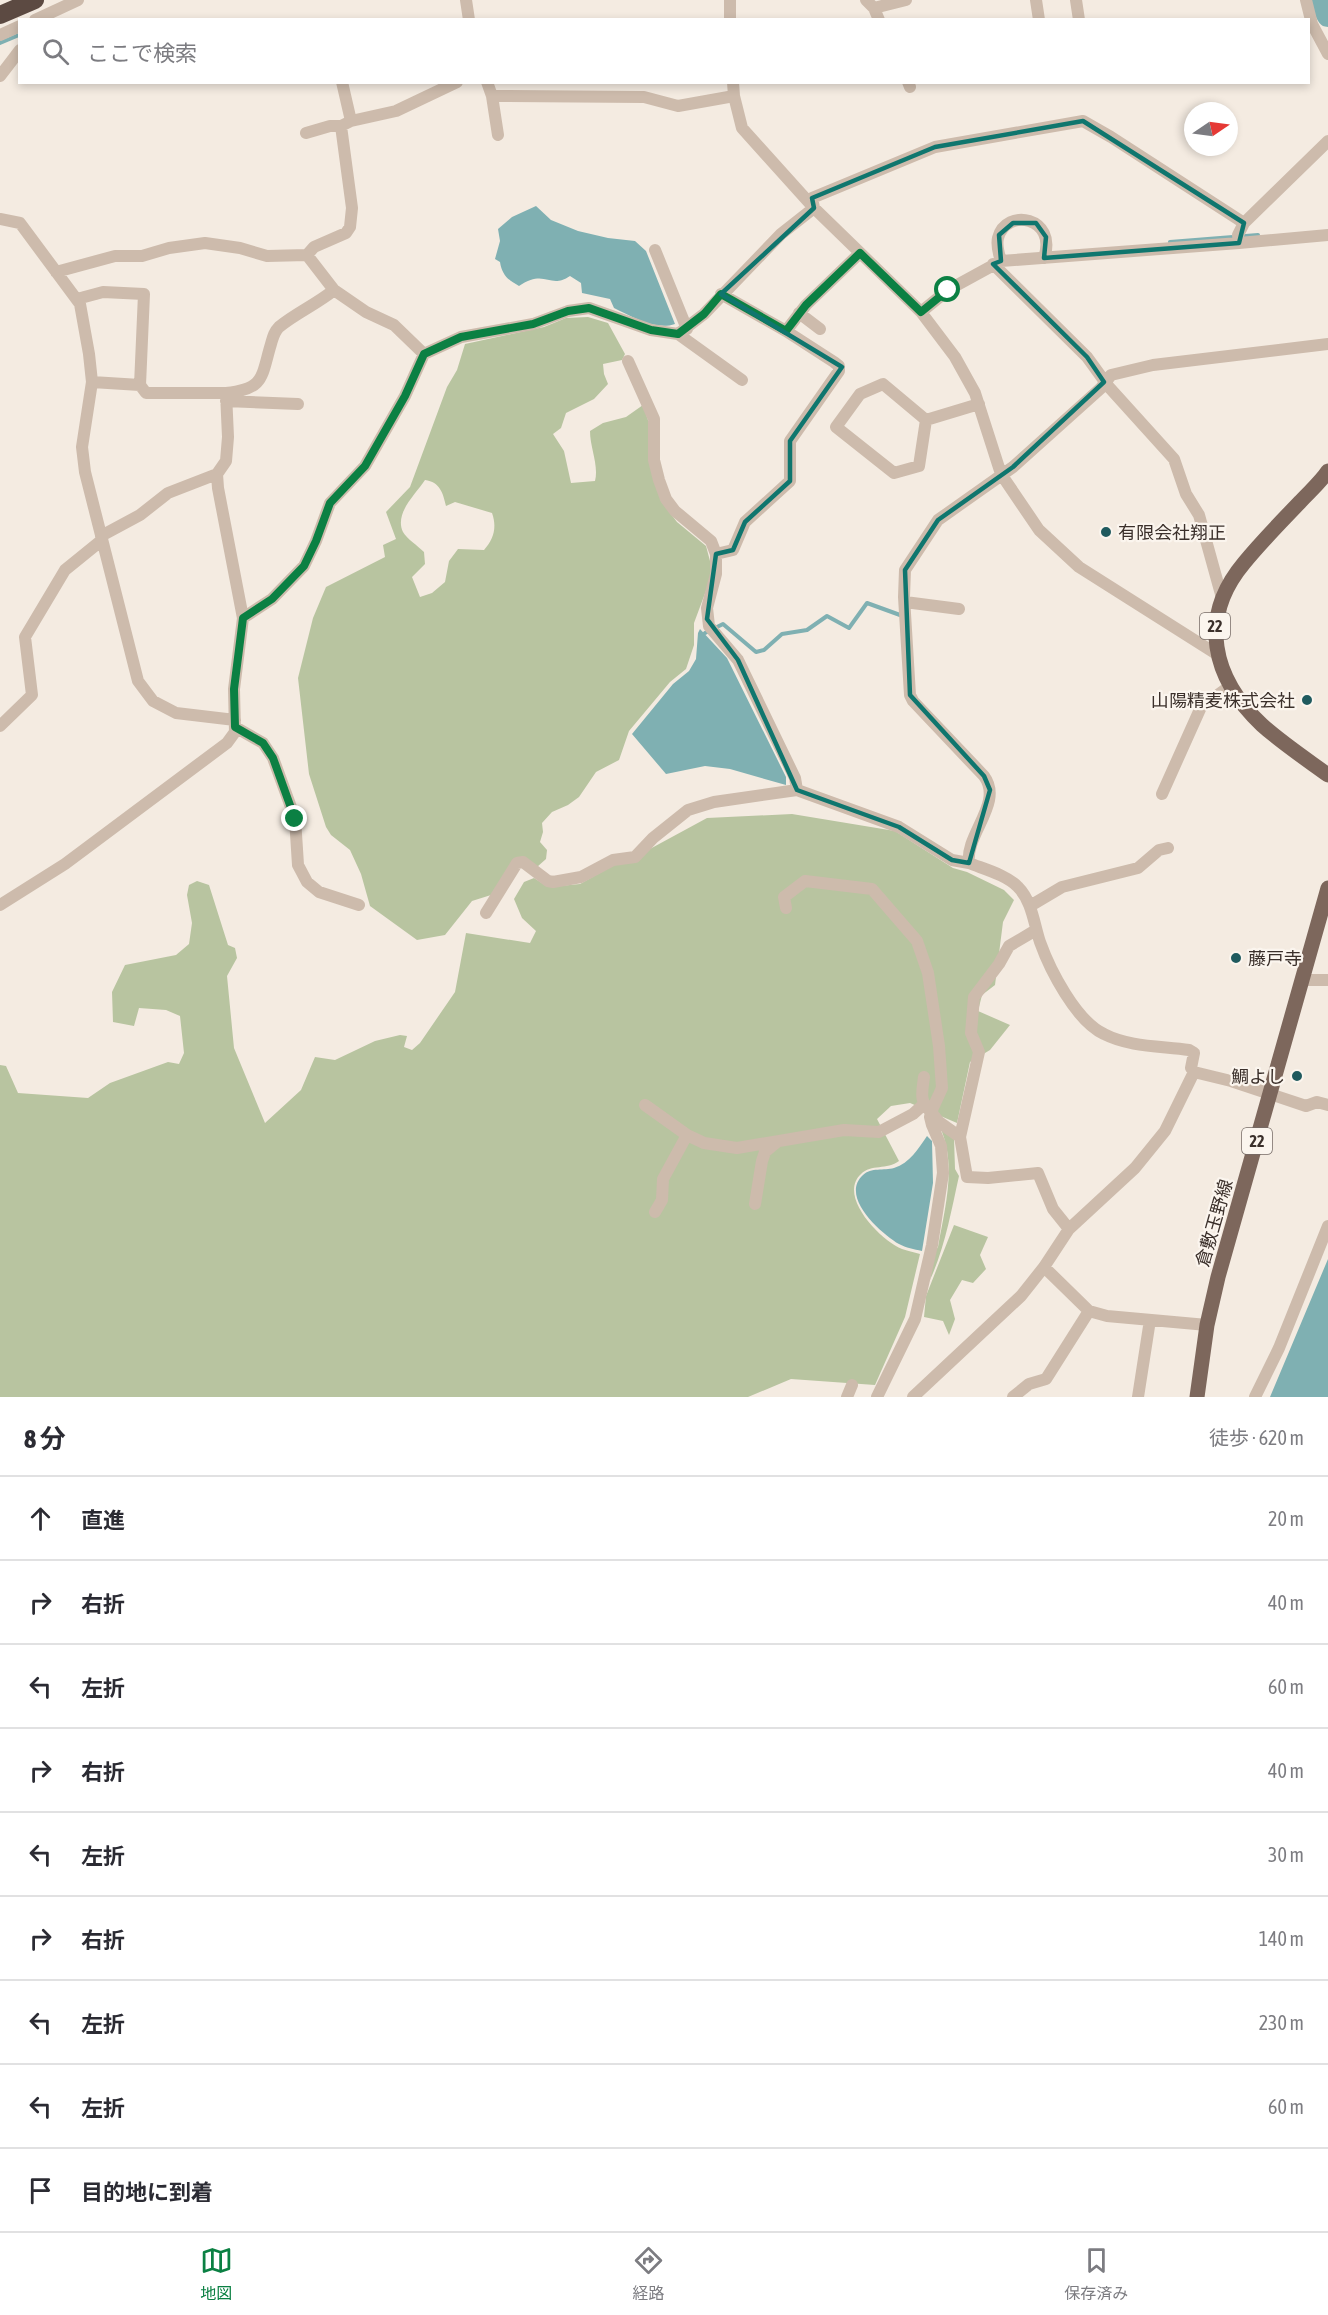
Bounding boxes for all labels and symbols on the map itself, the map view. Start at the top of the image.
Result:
north arrow [1184,102,1238,156]
route start [934,276,960,302]
place label: 有限会社翔正 [1118,522,1226,543]
marker: 有限会社翔正 [1099,525,1113,539]
road number: 22 [1200,613,1230,639]
place label: 山陽精麦株式会社 [1151,690,1295,711]
marker: 山陽精麦株式会社 [1300,693,1314,707]
route end [281,805,307,831]
place label: 藤戸寺 [1248,948,1302,969]
marker: 藤戸寺 [1229,951,1243,965]
place label: 鯛よし [1231,1066,1285,1087]
marker: 鯛よし [1290,1069,1304,1083]
road number: 22 [1242,1128,1272,1154]
street label: 倉敷玉野線 [1192,1177,1236,1269]

